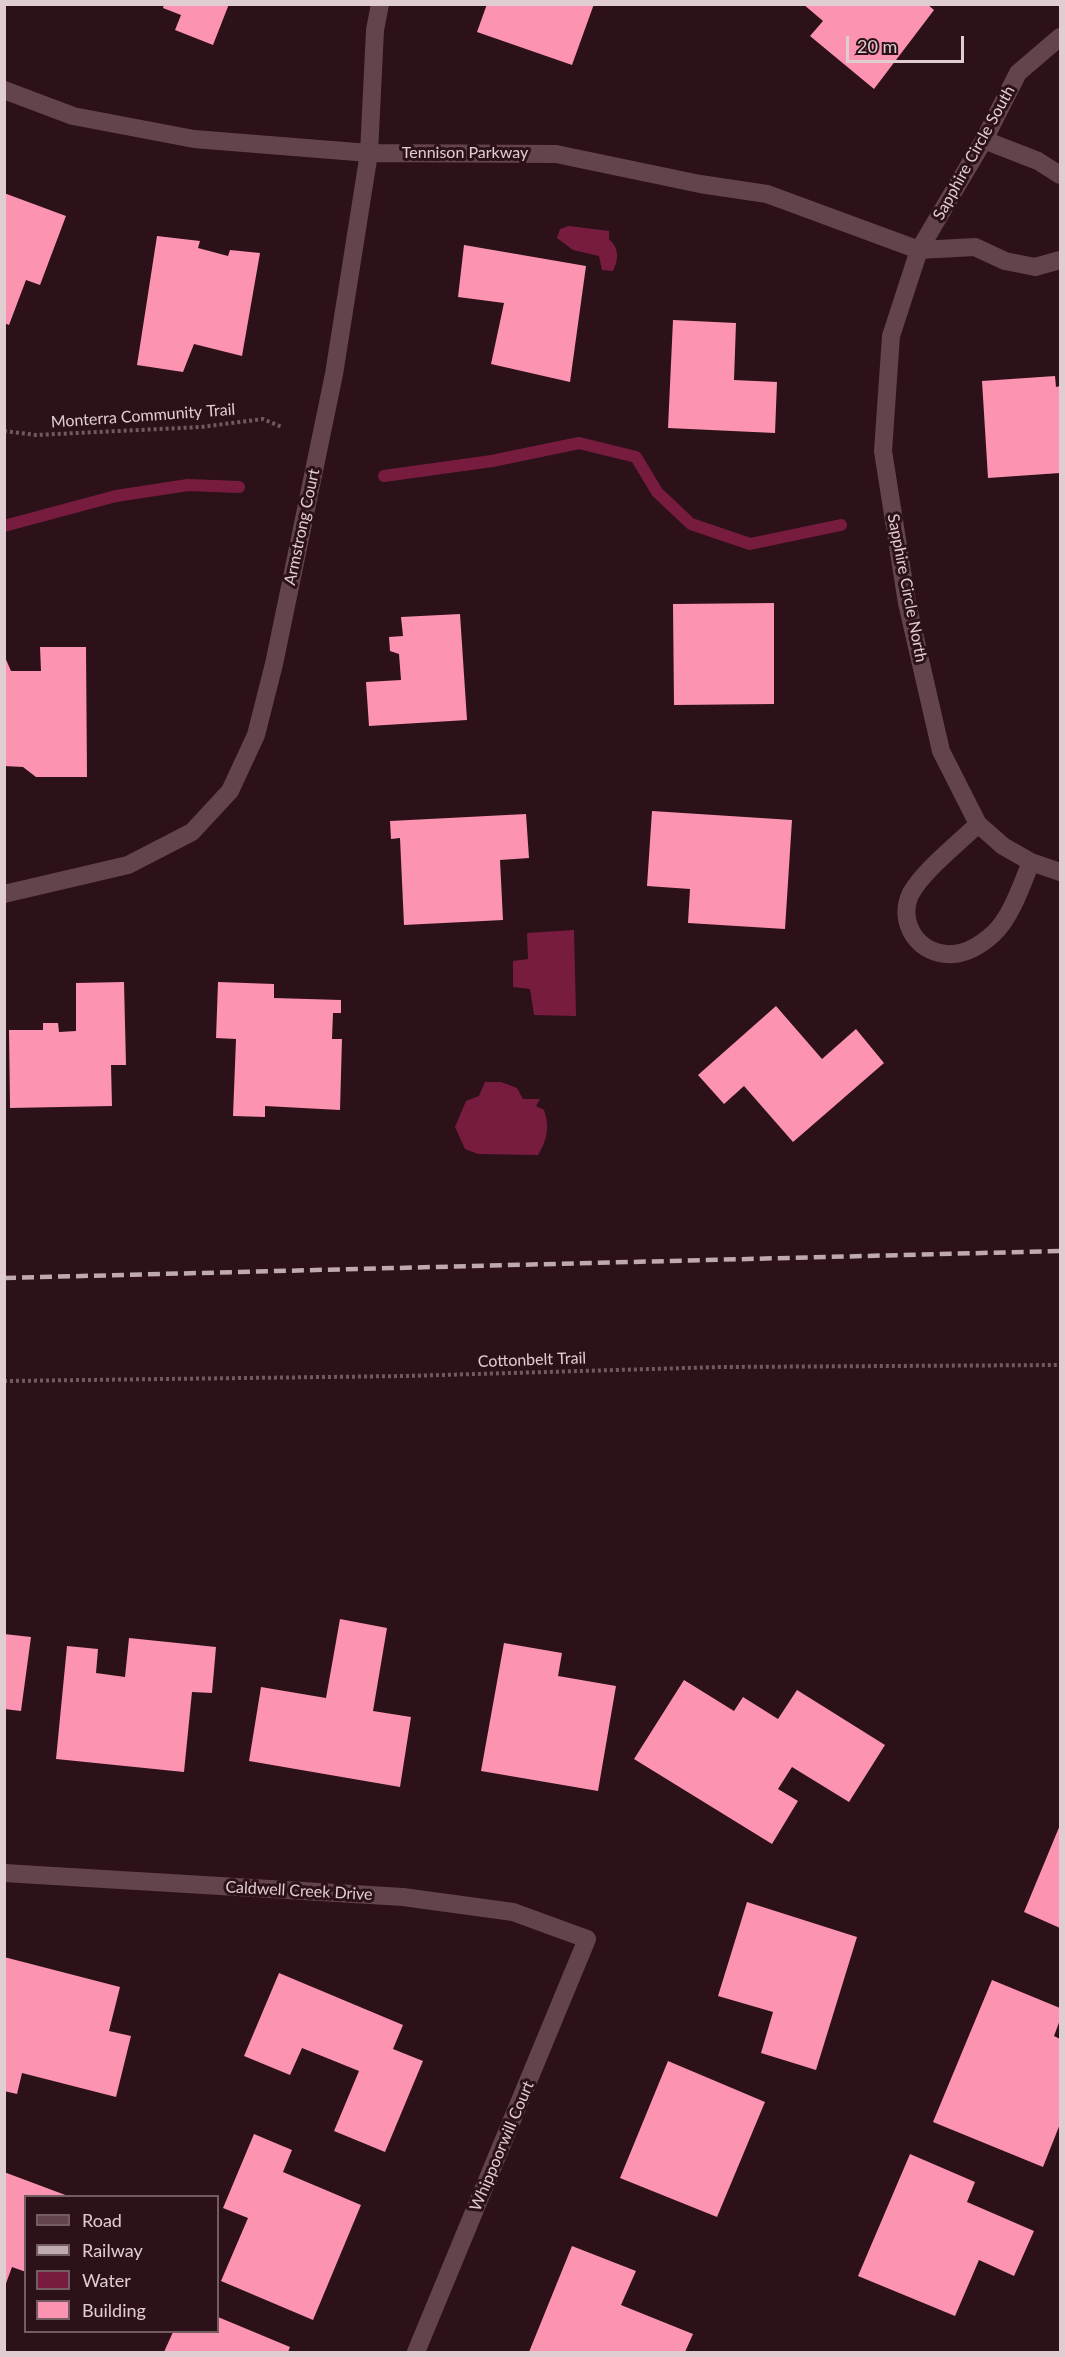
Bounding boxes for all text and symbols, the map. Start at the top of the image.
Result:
scale bar [849,24,968,62]
text: 20 m [857,35,897,57]
street label: Sapphire Circle South [929,83,1019,223]
street label: Tennison Parkway [402,143,528,163]
street label: Monterra Community Trail [50,400,236,432]
street label: Armstrong Court [280,467,324,587]
street label: Sapphire Circle North [883,512,931,664]
street label: Cottonbelt Trail [478,1349,586,1371]
street label: Caldwell Creek Drive [225,1878,373,1904]
street label: Whippoorwill Court [466,2078,538,2214]
legend [24,2195,219,2333]
text: Road [82,2209,122,2231]
text: Railway [82,2239,143,2261]
text: Water [82,2269,131,2291]
text: Building [82,2299,146,2321]

